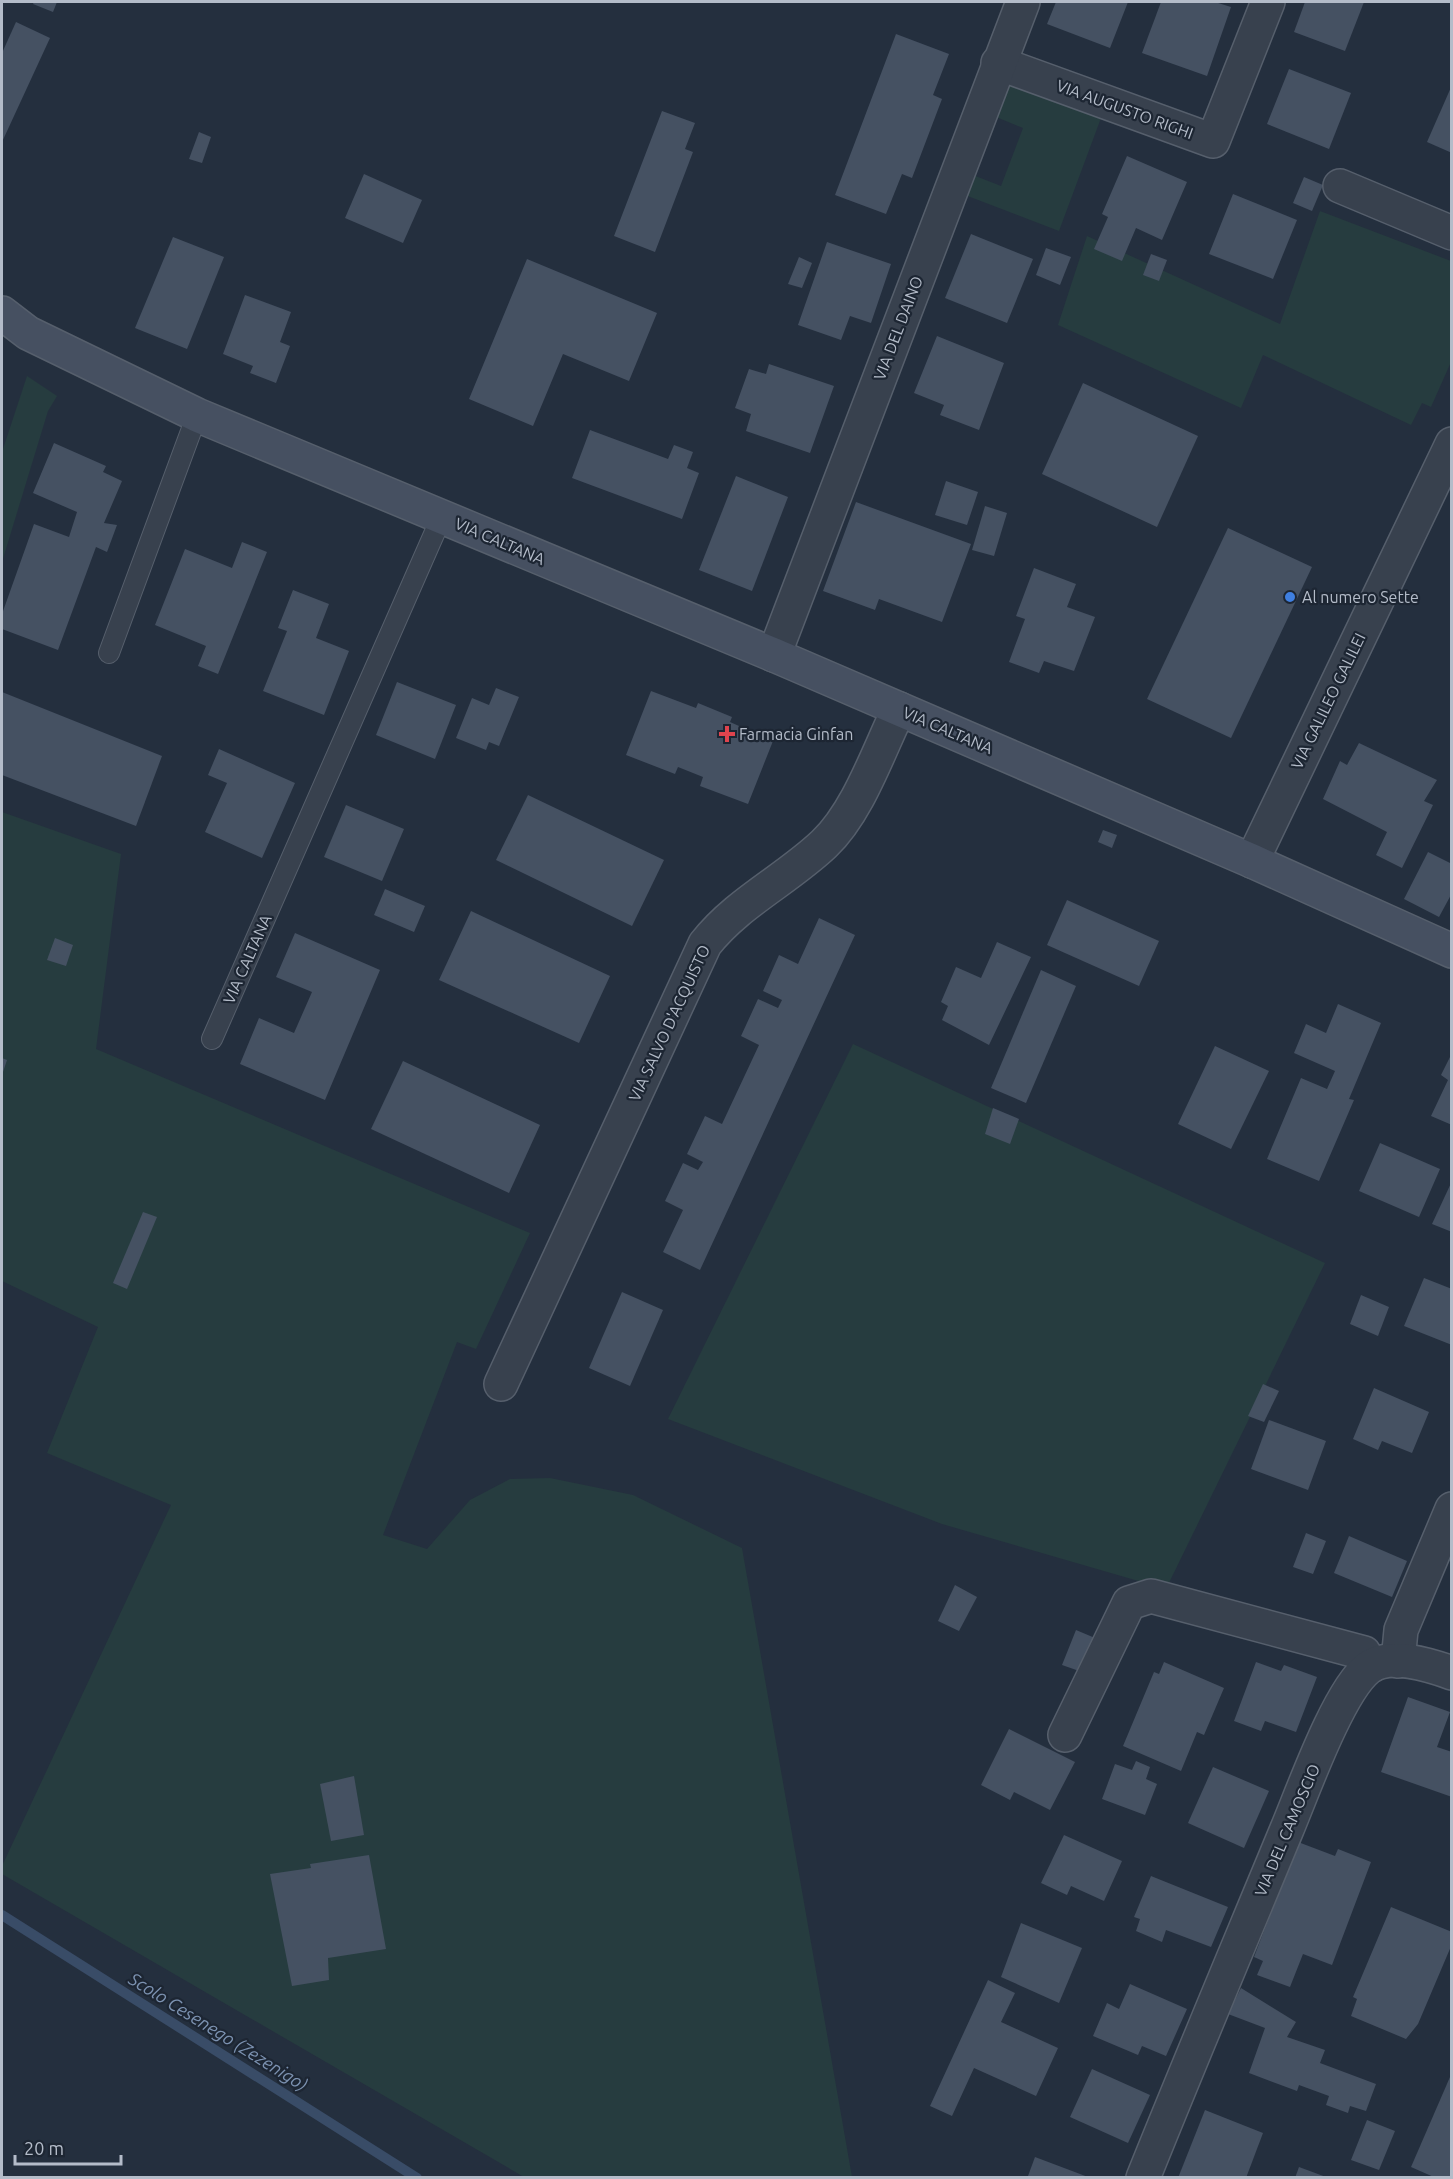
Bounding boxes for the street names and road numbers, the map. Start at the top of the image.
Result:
street label: VIA AUGUSTO RIGHI [1054,76,1196,142]
street label: VIA DEL DAINO [870,273,926,383]
street label: VIA CALTANA [452,514,548,568]
street label: VIA GALILEO GALILEI [1287,630,1369,772]
street label: VIA CALTANA [900,703,996,757]
street label: VIA CALTANA [219,911,275,1006]
street label: VIA SALVO D'ACQUISTO [625,942,713,1104]
street label: VIA DEL CAMOSCIO [1251,1761,1323,1899]

